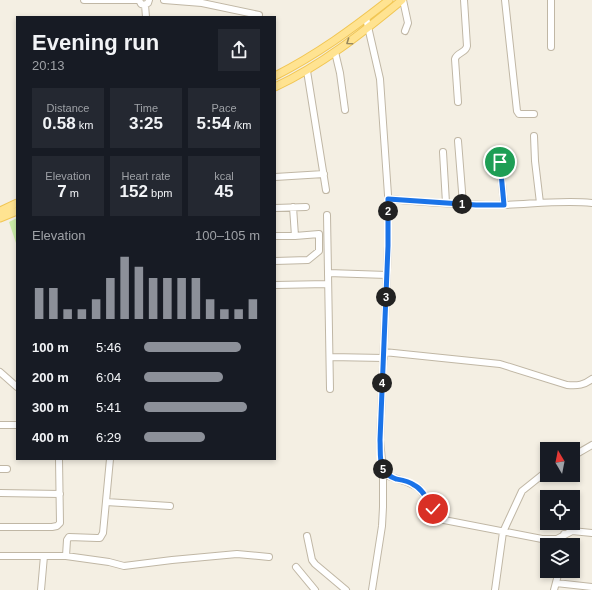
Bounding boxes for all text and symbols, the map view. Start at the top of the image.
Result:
button: share [218,29,260,71]
text: Evening run [32,30,159,55]
one-way arrow [347,37,354,44]
text: 20:13 [32,58,65,73]
text: Distance [47,102,89,114]
text: Time [134,102,158,114]
text: Pace [211,102,237,114]
text: 0.58 [43,114,76,133]
text: 3:25 [129,114,163,133]
text: 5:54 [197,114,231,133]
text: km [76,119,93,131]
text: /km [231,119,251,131]
pin [483,145,517,179]
icon: arrive [489,151,511,173]
text: Elevation [45,170,91,182]
text: Heart rate [122,170,170,182]
text: kcal [214,170,234,182]
text: 7 [57,182,67,201]
text: 152 [120,182,148,201]
text: 45 [215,182,233,201]
text: m [67,187,79,199]
text: bpm [148,187,172,199]
pin: 1 [452,194,472,214]
text: 1 [459,198,465,210]
pin: 2 [378,201,398,221]
text: 2 [385,205,391,217]
text: Elevation [32,228,85,243]
text: 100–105 m [195,228,260,243]
pin: 3 [376,287,396,307]
text: 3 [383,291,389,303]
text: 100 m [32,340,69,355]
text: 5:46 [96,340,121,355]
text: 200 m [32,370,69,385]
text: 6:04 [96,370,121,385]
pin: 4 [372,373,392,393]
text: 4 [379,377,385,389]
text: 300 m [32,400,69,415]
text: 5:41 [96,400,121,415]
text: 400 m [32,430,69,445]
text: 6:29 [96,430,121,445]
north arrow [540,442,580,482]
map controls [540,442,580,578]
pin: 5 [373,459,393,479]
text: 5 [380,463,386,475]
button: locate [540,490,580,530]
pin [416,492,450,526]
icon: check [422,498,444,520]
button: layers [540,538,580,578]

